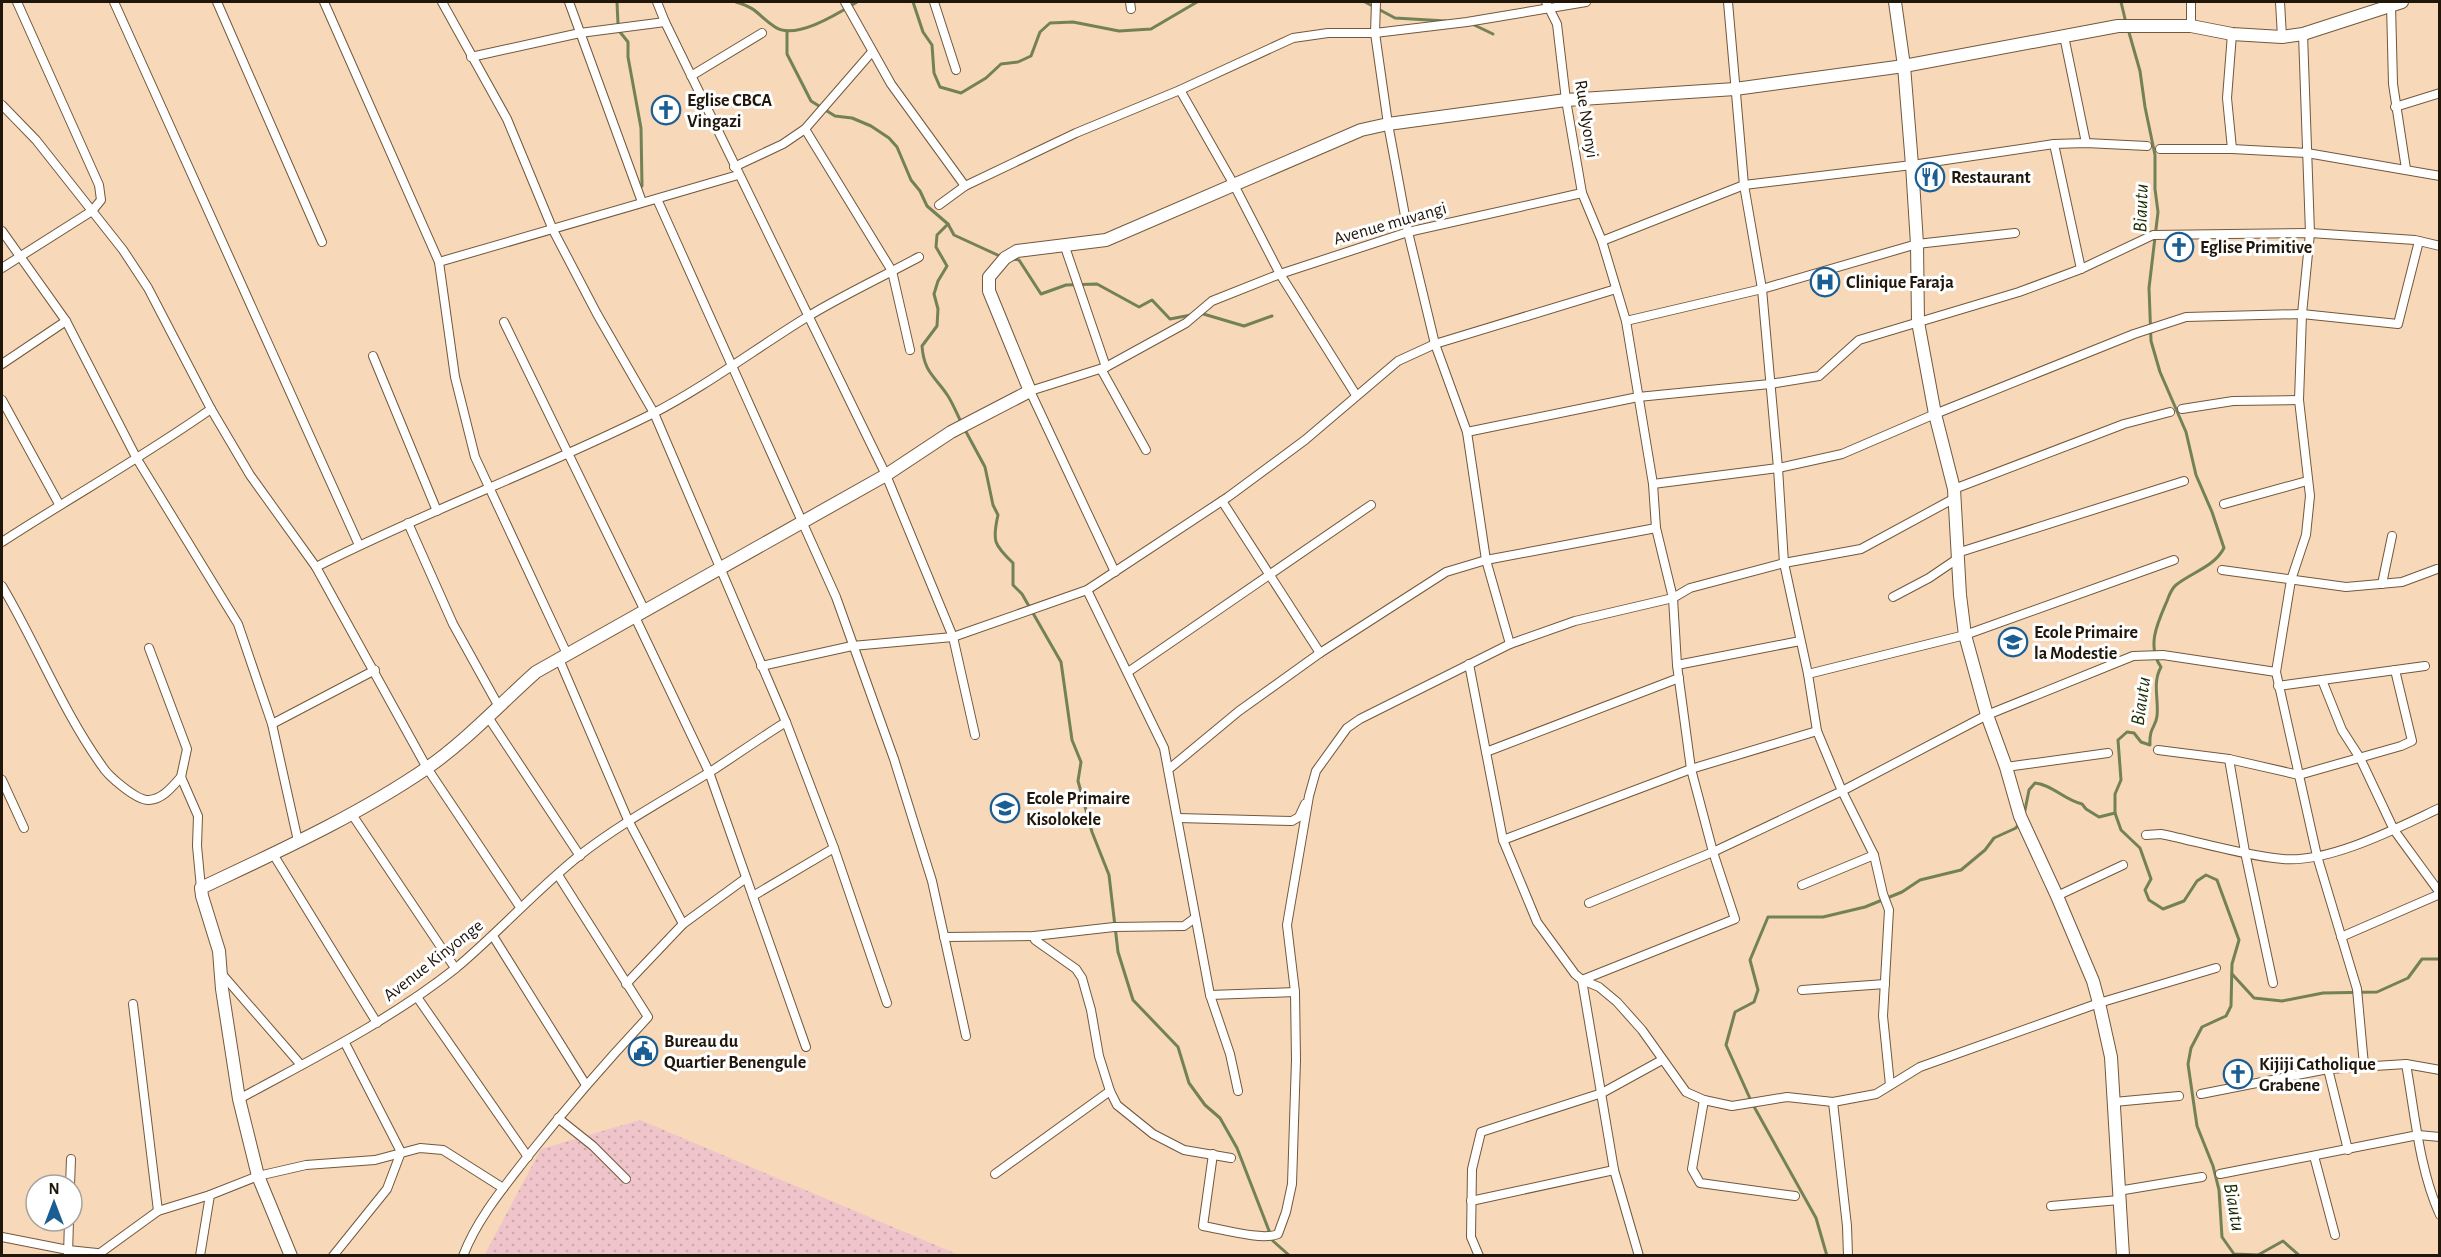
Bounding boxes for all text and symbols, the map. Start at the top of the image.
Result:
street label: Rue Nyonyi [1571,79,1601,160]
place label: Eglise CBCA Vingazi [687,92,772,131]
church icon: Eglise CBCA Vingazi [650,94,682,126]
restaurant icon: Restaurant [1914,161,1946,193]
place label: Restaurant [1951,169,2031,187]
water label: Biautu [2130,183,2152,233]
street label: Avenue muvangi [1332,199,1449,249]
church icon: Eglise Primitive [2163,231,2195,263]
place label: Eglise Primitive [2200,239,2312,257]
hospital icon: Clinique Faraja [1809,266,1841,298]
place label: Clinique Faraja [1846,274,1954,292]
place label: Ecole Primaire la Modestie [2034,624,2138,663]
school or university icon: Ecole Primaire la Modestie [1997,626,2029,658]
water label: Biautu [2128,676,2154,727]
place label: Ecole Primaire Kisolokele [1026,790,1130,829]
school or university icon: Ecole Primaire Kisolokele [989,792,1021,824]
street label: Avenue Kinyonge [380,916,487,1005]
place label: Bureau du Quartier Benengule [664,1033,806,1072]
public building icon: Bureau du Quartier Benengule [627,1035,659,1067]
place label: Kijiji Catholique Grabene [2259,1056,2376,1095]
church icon: Kijiji Catholique Grabene [2222,1058,2254,1090]
north arrow [24,1173,84,1233]
text: N [48,1181,60,1197]
water label: Biautu [2220,1181,2248,1233]

